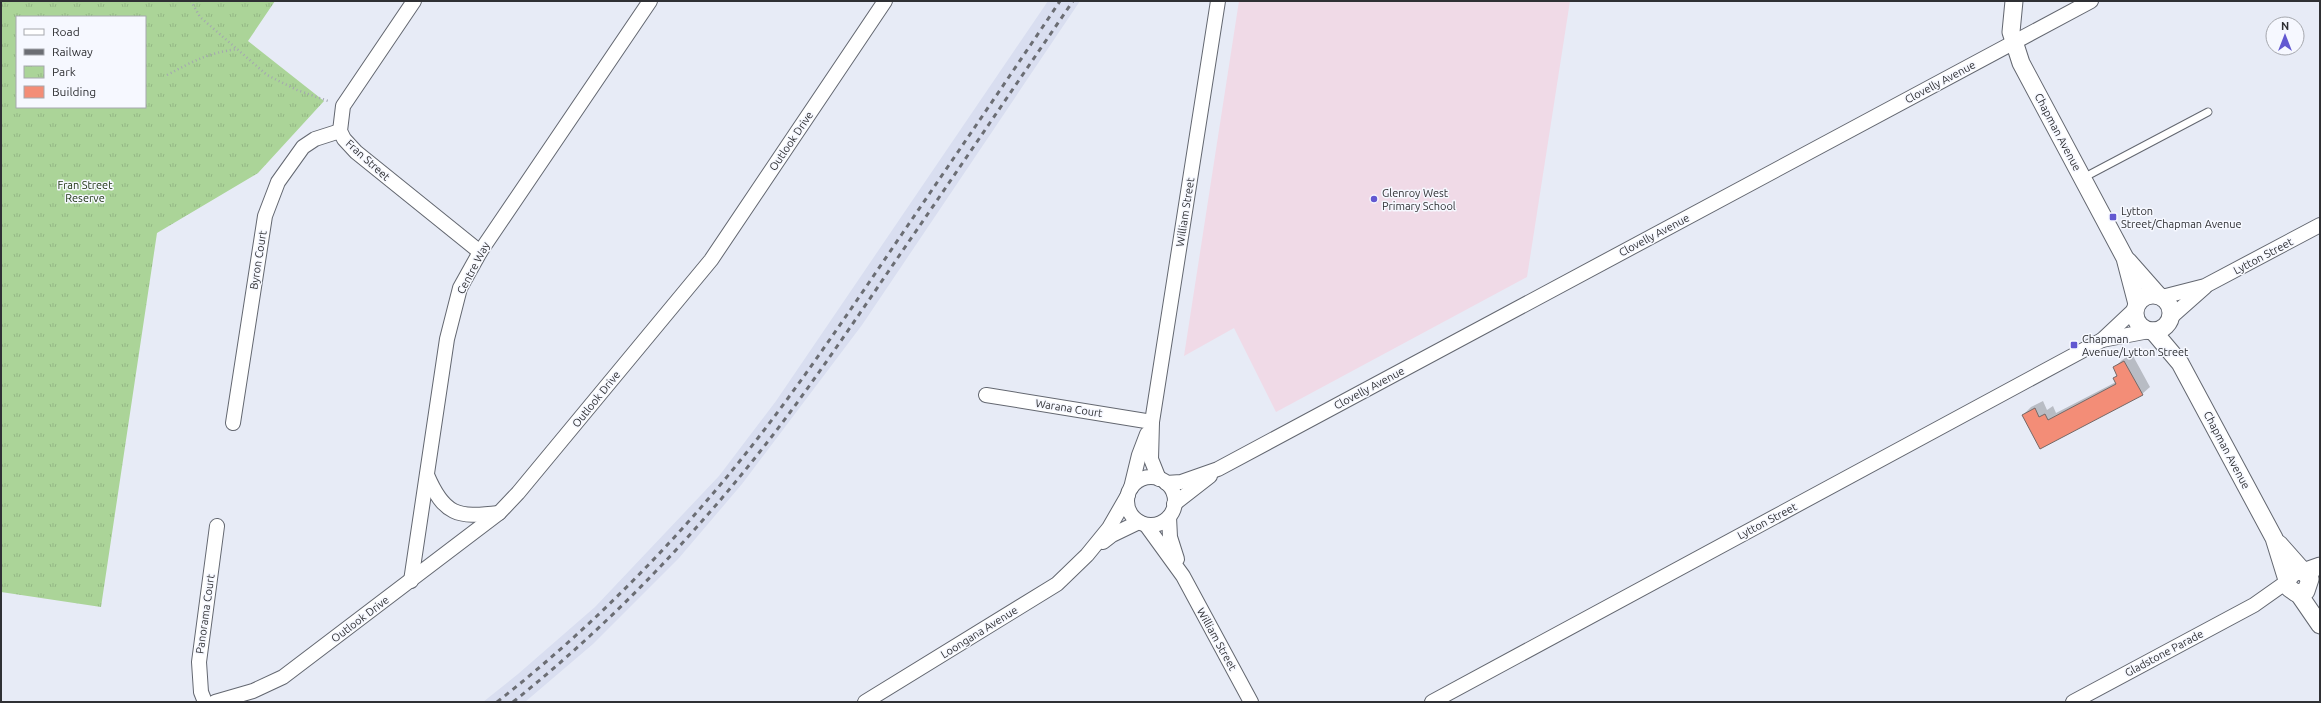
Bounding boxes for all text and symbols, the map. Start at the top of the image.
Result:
legend [16,16,146,108]
north arrow [2265,16,2305,56]
text: N [2281,20,2289,32]
text: Road [52,25,80,38]
text: Railway [52,45,93,58]
street label: Clovelly Avenue [1903,58,1977,106]
text: Park [52,65,76,78]
text: Building [52,85,96,98]
street label: Chapman Avenue [2032,91,2084,173]
street label: Outlook Drive [767,109,815,173]
street label: Fran Street [344,137,393,183]
street label: William Street [1174,176,1196,247]
park label: Fran Street Reserve [58,179,113,204]
place label: Glenroy West Primary School [1382,187,1456,212]
marker: Glenroy West Primary School [1369,194,1379,204]
place label: Lytton Street/Chapman Avenue [2121,205,2242,230]
street label: Clovelly Avenue [1617,211,1691,259]
marker: Lytton Street/Chapman Avenue [2108,212,2118,222]
street label: Byron Court [247,229,269,290]
street label: Lytton Street [2231,235,2295,277]
street label: Centre Way [454,239,492,296]
place label: Chapman Avenue/Lytton Street [2082,333,2189,358]
marker: Chapman Avenue/Lytton Street [2069,340,2079,350]
street label: Clovelly Avenue [1332,364,1406,412]
street label: Outlook Drive [570,368,622,430]
street label: Warana Court [1035,397,1104,419]
street label: Chapman Avenue [2201,409,2253,491]
street label: Lytton Street [1735,500,1799,542]
street label: Panorama Court [193,573,217,655]
street label: Outlook Drive [329,593,391,645]
street label: Loongana Avenue [938,604,1020,660]
street label: William Street [1195,606,1240,673]
street label: Gladstone Parade [2123,627,2205,679]

